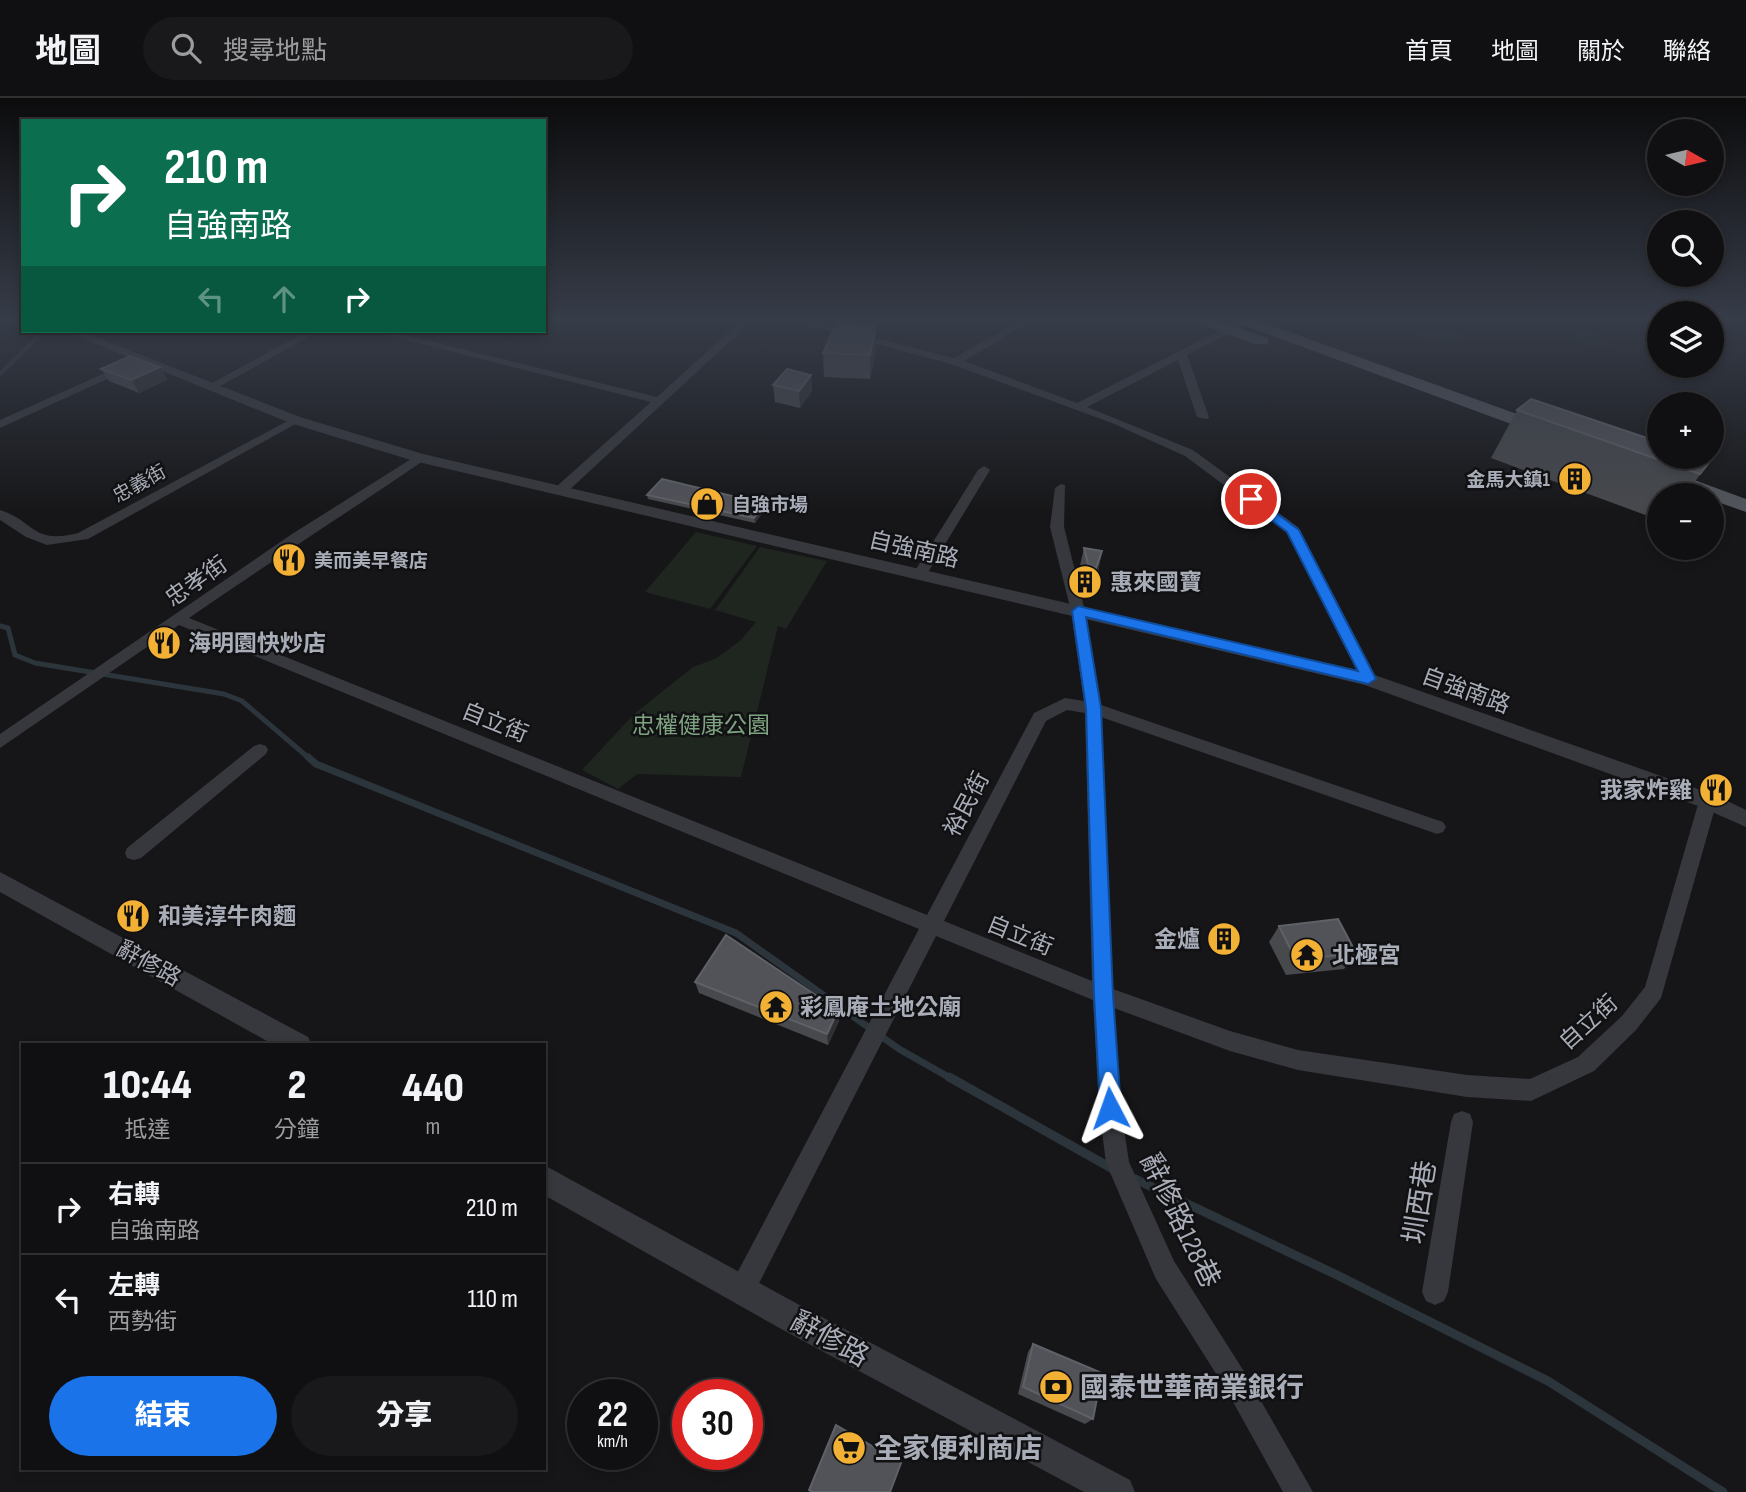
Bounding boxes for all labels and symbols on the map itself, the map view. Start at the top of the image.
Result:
north arrow [1647,119,1724,196]
street label: 忠義街 [109,460,170,508]
building icon: 金馬大鎮1 [1556,460,1594,498]
pin [1221,469,1281,529]
place label: 金馬大鎮1 [1467,469,1551,492]
shop icon: 自強市場 [688,485,726,523]
place label: 自強市場 [732,494,808,517]
street label: 自強南路 [866,526,962,574]
restaurant icon: 美而美早餐店 [270,541,308,579]
place label: 美而美早餐店 [314,550,428,573]
street label: 忠孝街 [160,551,233,613]
building icon: 惠來國寶 [1066,563,1104,601]
place label: 惠來國寶 [1110,569,1202,597]
restaurant icon: 海明園快炒店 [145,624,183,662]
place label: 海明園快炒店 [188,630,326,658]
street label: 自強南路 [1418,662,1514,720]
street label: 自立街 [457,697,532,749]
park label: 忠權健康公園 [632,712,770,740]
street label: 裕民街 [938,767,995,842]
restaurant icon: 我家炸雞 [1697,771,1735,809]
place label: 我家炸雞 [1600,777,1692,805]
restaurant icon: 和美淳牛肉麵 [114,897,152,935]
place label: 和美淳牛肉麵 [158,903,296,931]
street label: 自立街 [982,910,1057,962]
building icon: 金爐 [1205,920,1243,958]
place label: 金爐 [1154,926,1200,954]
street label: 辭修路 [112,935,185,993]
temple icon: 北極宮 [1288,936,1326,974]
place label: 北極宮 [1332,942,1401,970]
temple icon: 彩鳳庵土地公廟 [757,988,795,1026]
street label: 自立街 [1554,989,1624,1056]
place label: 彩鳳庵土地公廟 [800,994,961,1022]
position arrow [1073,1071,1147,1145]
street label: 辭修路128巷 [1133,1148,1226,1293]
street label: 圳西巷 [1398,1158,1443,1246]
street label: 辭修路 [785,1305,874,1374]
bank icon: 國泰世華商業銀行 [1037,1368,1075,1406]
place label: 國泰世華商業銀行 [1080,1372,1304,1405]
speed limit sign: 30 [672,1379,763,1470]
supermarket icon: 全家便利商店 [830,1429,868,1467]
place label: 全家便利商店 [874,1433,1042,1466]

